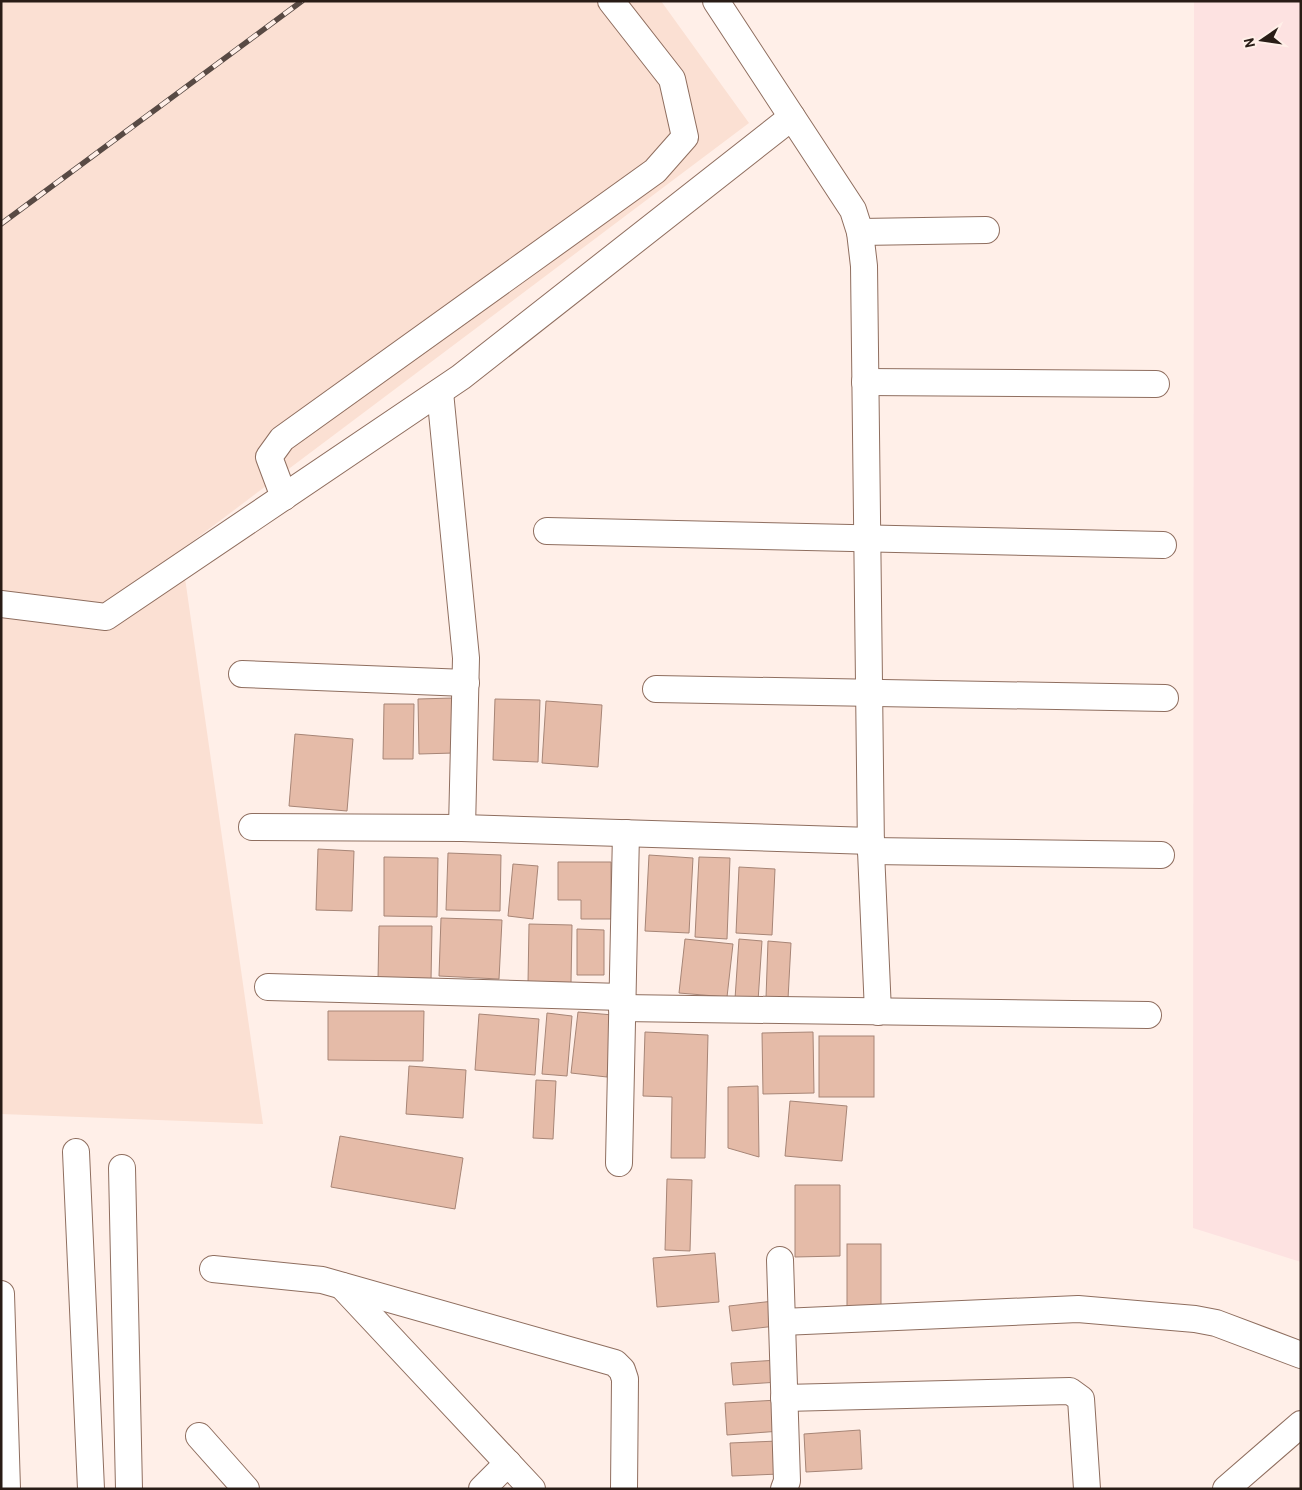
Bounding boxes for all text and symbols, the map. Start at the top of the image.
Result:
north arrow [1237,15,1287,65]
text: N [1240,37,1258,49]

